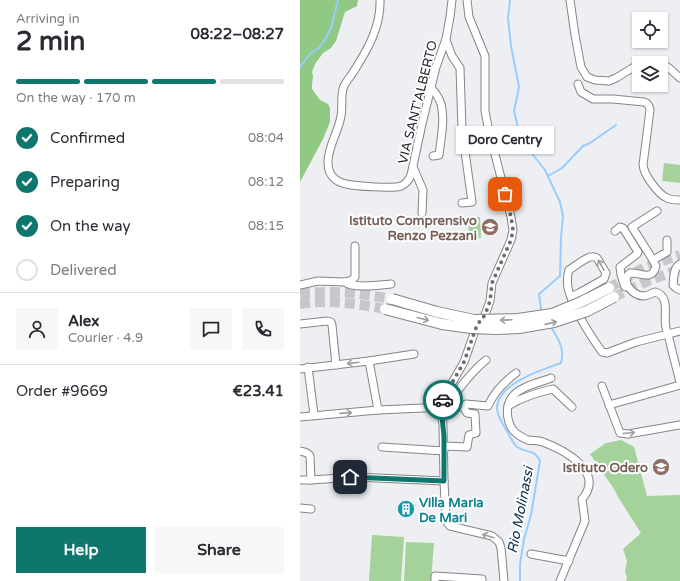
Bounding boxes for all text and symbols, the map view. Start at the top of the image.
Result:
text: Arriving in [16,11,80,27]
map controls [632,12,668,92]
button: locate [632,12,668,48]
text: 08:22–08:27 [191,25,284,43]
text: 2 min [16,26,85,57]
street label: VIA SANT'ALBERTO [395,39,441,166]
button: layers [632,56,668,92]
text: On the way · 170 m [16,90,136,106]
callout: Doro Centry [456,126,554,154]
icon: check [16,127,38,149]
text: Confirmed [50,129,125,147]
text: 08:04 [248,130,284,146]
text: Doro Centry [468,132,542,148]
icon: check [16,171,38,193]
text: Preparing [50,173,120,191]
text: 08:12 [248,174,284,190]
pin [488,177,522,211]
icon: bag [494,183,516,205]
place label: Istituto Comprensivo Renzo Pezzani [349,213,477,244]
icon: check [16,215,38,237]
text: On the way [50,217,130,235]
school or university icon: Istituto Comprensivo Renzo Pezzani [480,217,500,237]
text: 08:15 [248,218,284,234]
one-way arrow [597,259,604,271]
text: Delivered [50,261,117,279]
button: person [16,308,58,350]
button: chat [190,308,232,350]
button: phone [242,308,284,350]
text: Alex [68,312,99,330]
one-way arrow [416,316,429,323]
one-way arrow [500,316,513,323]
one-way arrow [544,318,557,326]
text: Courier · 4.9 [68,330,143,346]
one-way arrow [347,359,360,367]
courier [423,380,463,420]
text: Order #9669 [16,382,108,400]
text: €23.41 [232,382,284,400]
icon: car [432,389,454,411]
one-way arrow [339,409,352,416]
one-way arrow [622,430,635,437]
school or university icon: Istituto Odero [651,457,671,477]
pin [333,460,367,494]
place label: Istituto Odero [562,460,648,476]
water label: Rio Molinassi [504,464,537,555]
icon: home [339,466,361,488]
place label: Villa Maria De Mari [419,495,484,526]
building icon: Villa Maria De Mari [396,499,416,519]
button: Help [16,527,146,573]
button: Share [154,527,284,573]
one-way arrow [481,532,494,539]

